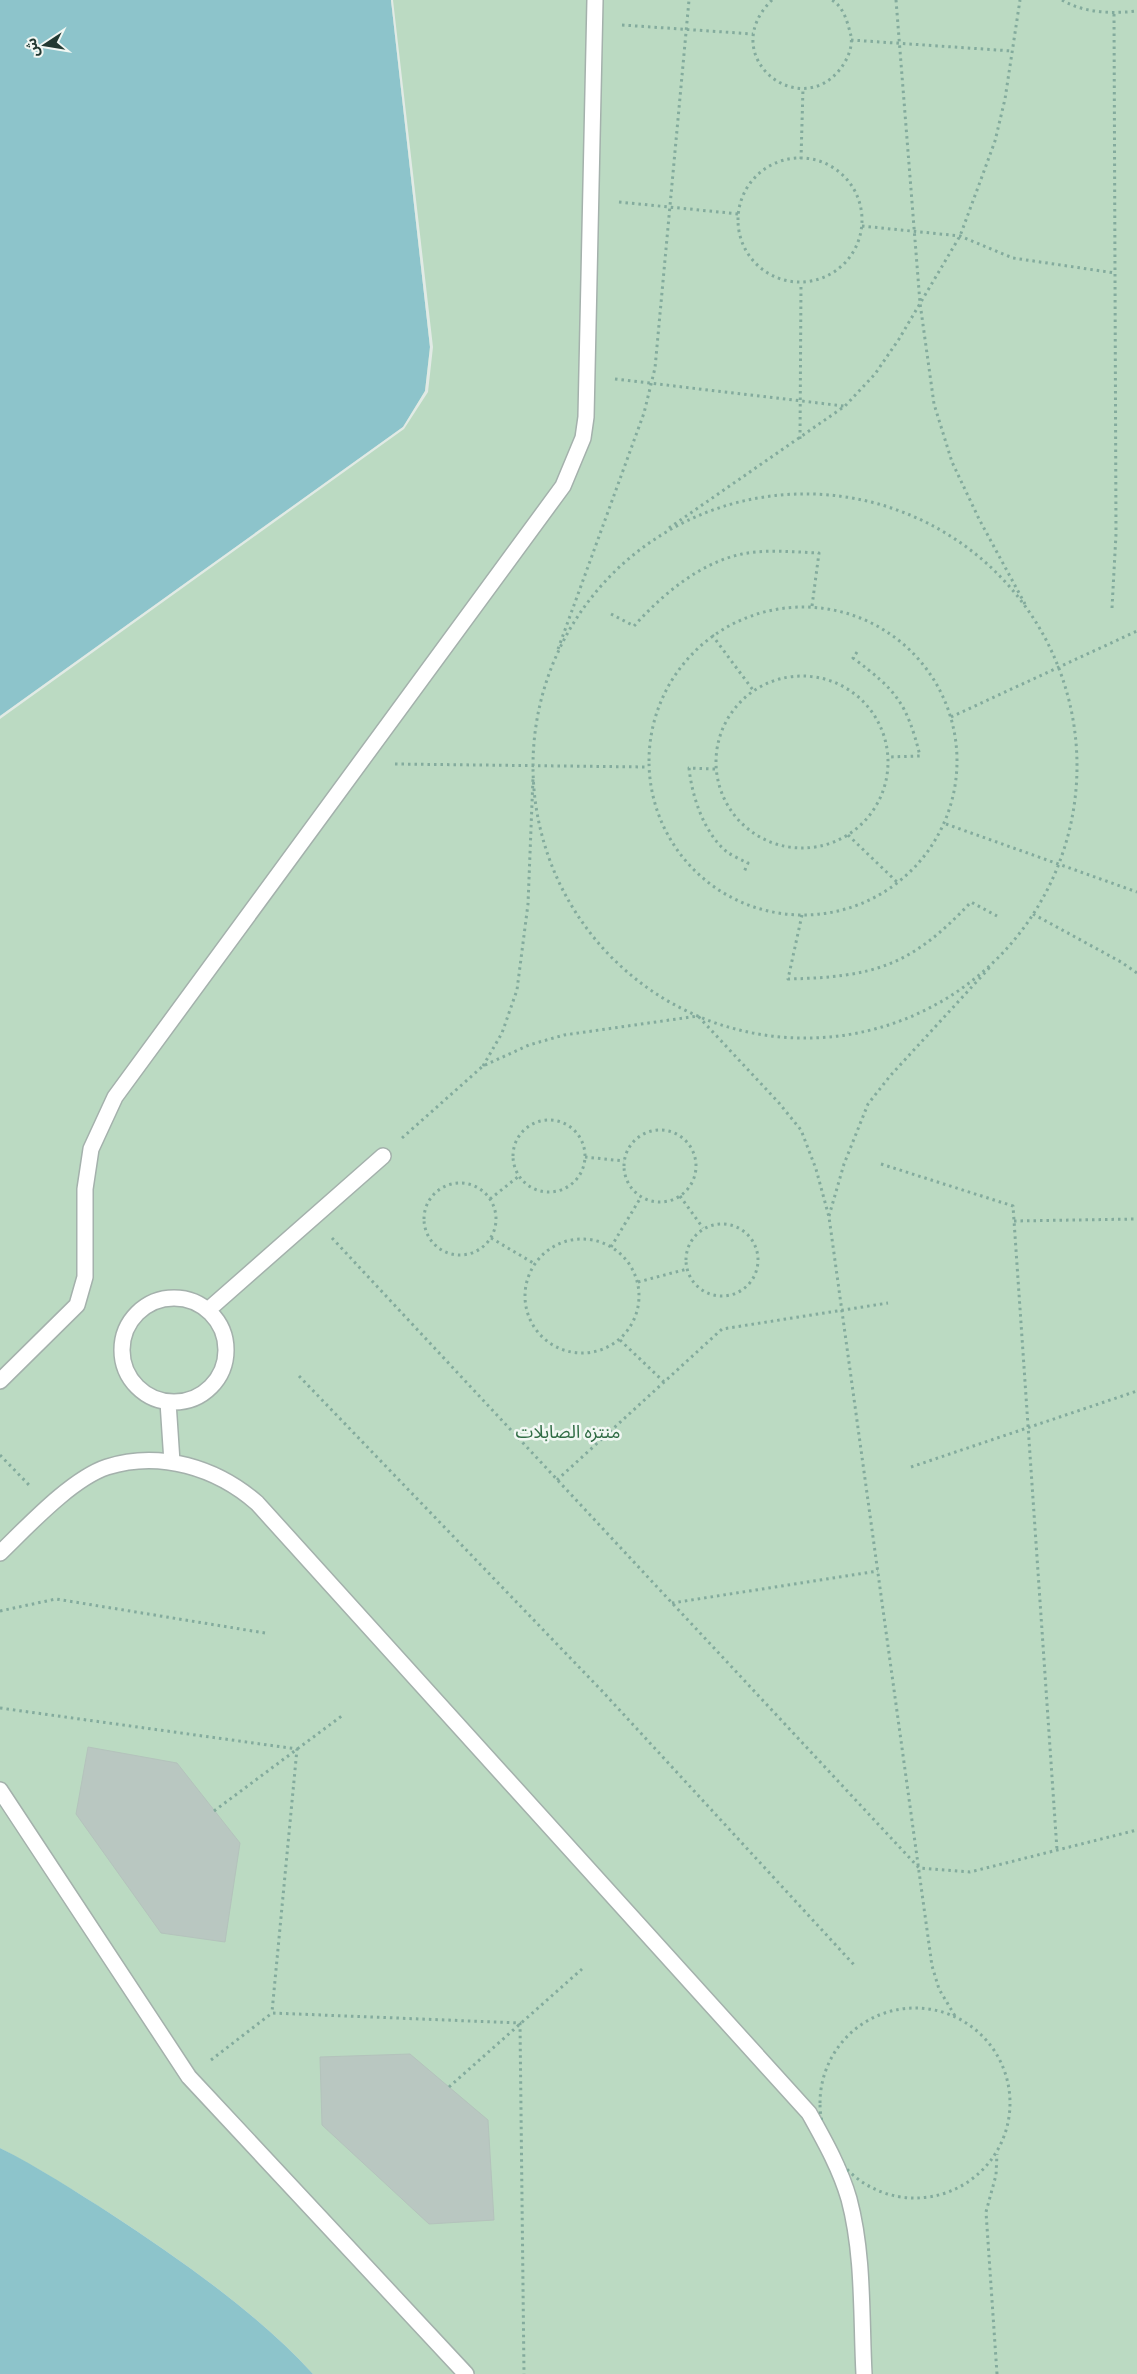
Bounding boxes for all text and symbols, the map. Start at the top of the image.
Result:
north arrow [20,20,70,70]
text: ش [22,37,42,59]
park label: منتزه الصابلات [516,1421,620,1443]

